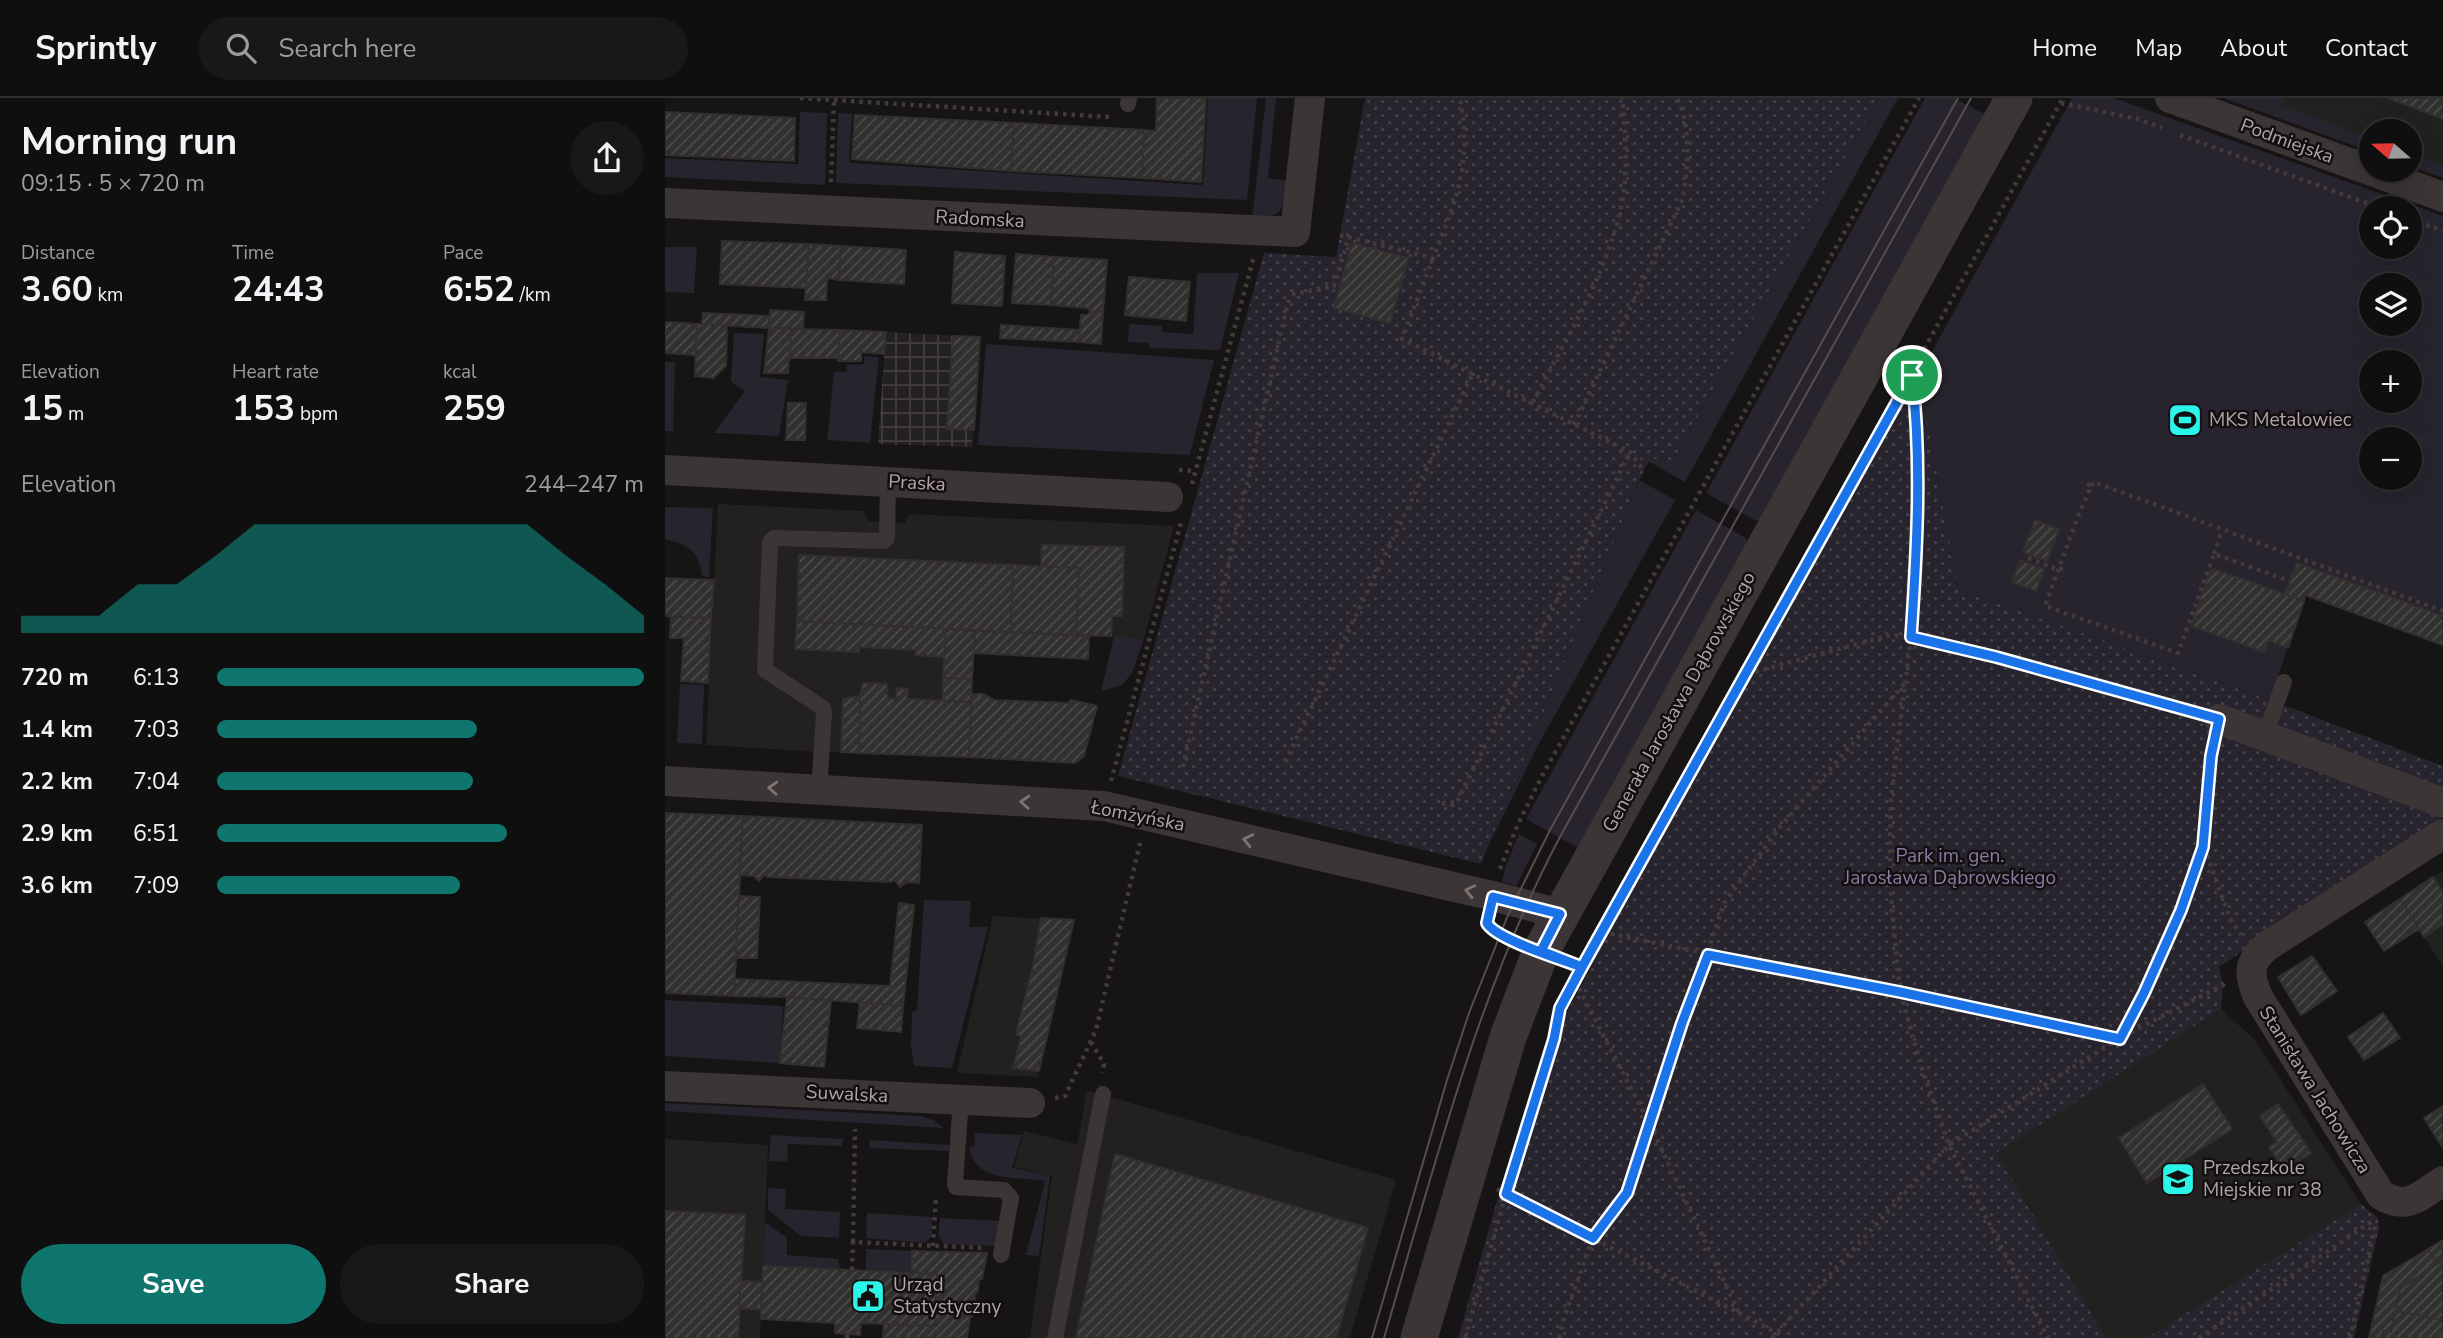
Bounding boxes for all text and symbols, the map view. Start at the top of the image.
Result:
search box [198,17,688,80]
text: Sprintly [35,26,156,71]
icon: search [222,29,260,67]
text: Search here [278,31,416,66]
text: Home [2032,32,2097,64]
text: Map [2135,32,2182,64]
text: About [2220,32,2287,64]
text: Contact [2325,32,2408,64]
street label: Podmiejska [2237,112,2337,170]
text: Morning run [21,116,237,167]
north arrow [2359,119,2422,182]
map controls [2359,119,2422,490]
button: share [570,121,644,195]
text: 09:15 · 5 × 720 m [21,168,205,199]
button: locate [2359,196,2422,259]
street label: Radomska [935,204,1025,234]
text: Distance [21,240,95,266]
text: Time [232,240,274,266]
text: Pace [443,240,483,266]
text: 3.60 [21,266,93,313]
text: 24:43 [232,266,325,313]
text: 6:52 [443,266,515,313]
button: layers [2359,273,2422,336]
text: km [93,282,123,308]
text: /km [515,282,551,308]
pin [1882,345,1942,405]
button: + [2359,350,2422,413]
icon: arrive [1893,356,1931,394]
text: Elevation [21,359,100,385]
text: Heart rate [232,359,319,385]
text: kcal [443,359,477,385]
text: 15 [21,385,63,432]
text: 153 [232,385,295,432]
text: 259 [443,385,506,432]
text: m [63,401,84,427]
text: bpm [295,401,338,427]
sports icon: MKS Metalowiec [2166,401,2204,439]
place label: MKS Metalowiec [2209,407,2352,433]
button: − [2359,427,2422,490]
text: Elevation [21,469,116,500]
text: 244–247 m [524,469,644,500]
street label: Praska [888,469,946,497]
street label: Generała Jarosława Dąbrowskiego [1596,567,1762,837]
text: 720 m [21,662,89,693]
text: 6:13 [133,662,180,693]
text: 1.4 km [21,714,93,745]
text: 7:03 [133,714,180,745]
text: 2.2 km [21,766,93,797]
text: 7:04 [133,766,180,797]
one-way arrow [767,780,778,795]
one-way arrow [1019,794,1030,809]
street label: Łomżyńska [1088,794,1187,838]
text: 2.9 km [21,818,93,849]
text: 6:51 [133,818,180,849]
one-way arrow [1242,833,1254,848]
park label: Park im. gen. Jarosława Dąbrowskiego [1843,843,2056,891]
text: 3.6 km [21,870,93,901]
text: 7:09 [133,870,180,901]
one-way arrow [1464,885,1476,899]
street label: Stanisława Jachowicza [2253,1001,2377,1179]
street label: Suwalska [805,1079,889,1109]
place label: Przedszkole Miejskie nr 38 [2203,1155,2322,1203]
school or university icon: Przedszkole Miejskie nr 38 [2159,1160,2197,1198]
button: Save [21,1244,326,1324]
button: Share [340,1244,644,1324]
place label: Urząd Statystyczny [893,1272,1001,1320]
public building icon: Urząd Statystyczny [849,1277,887,1315]

